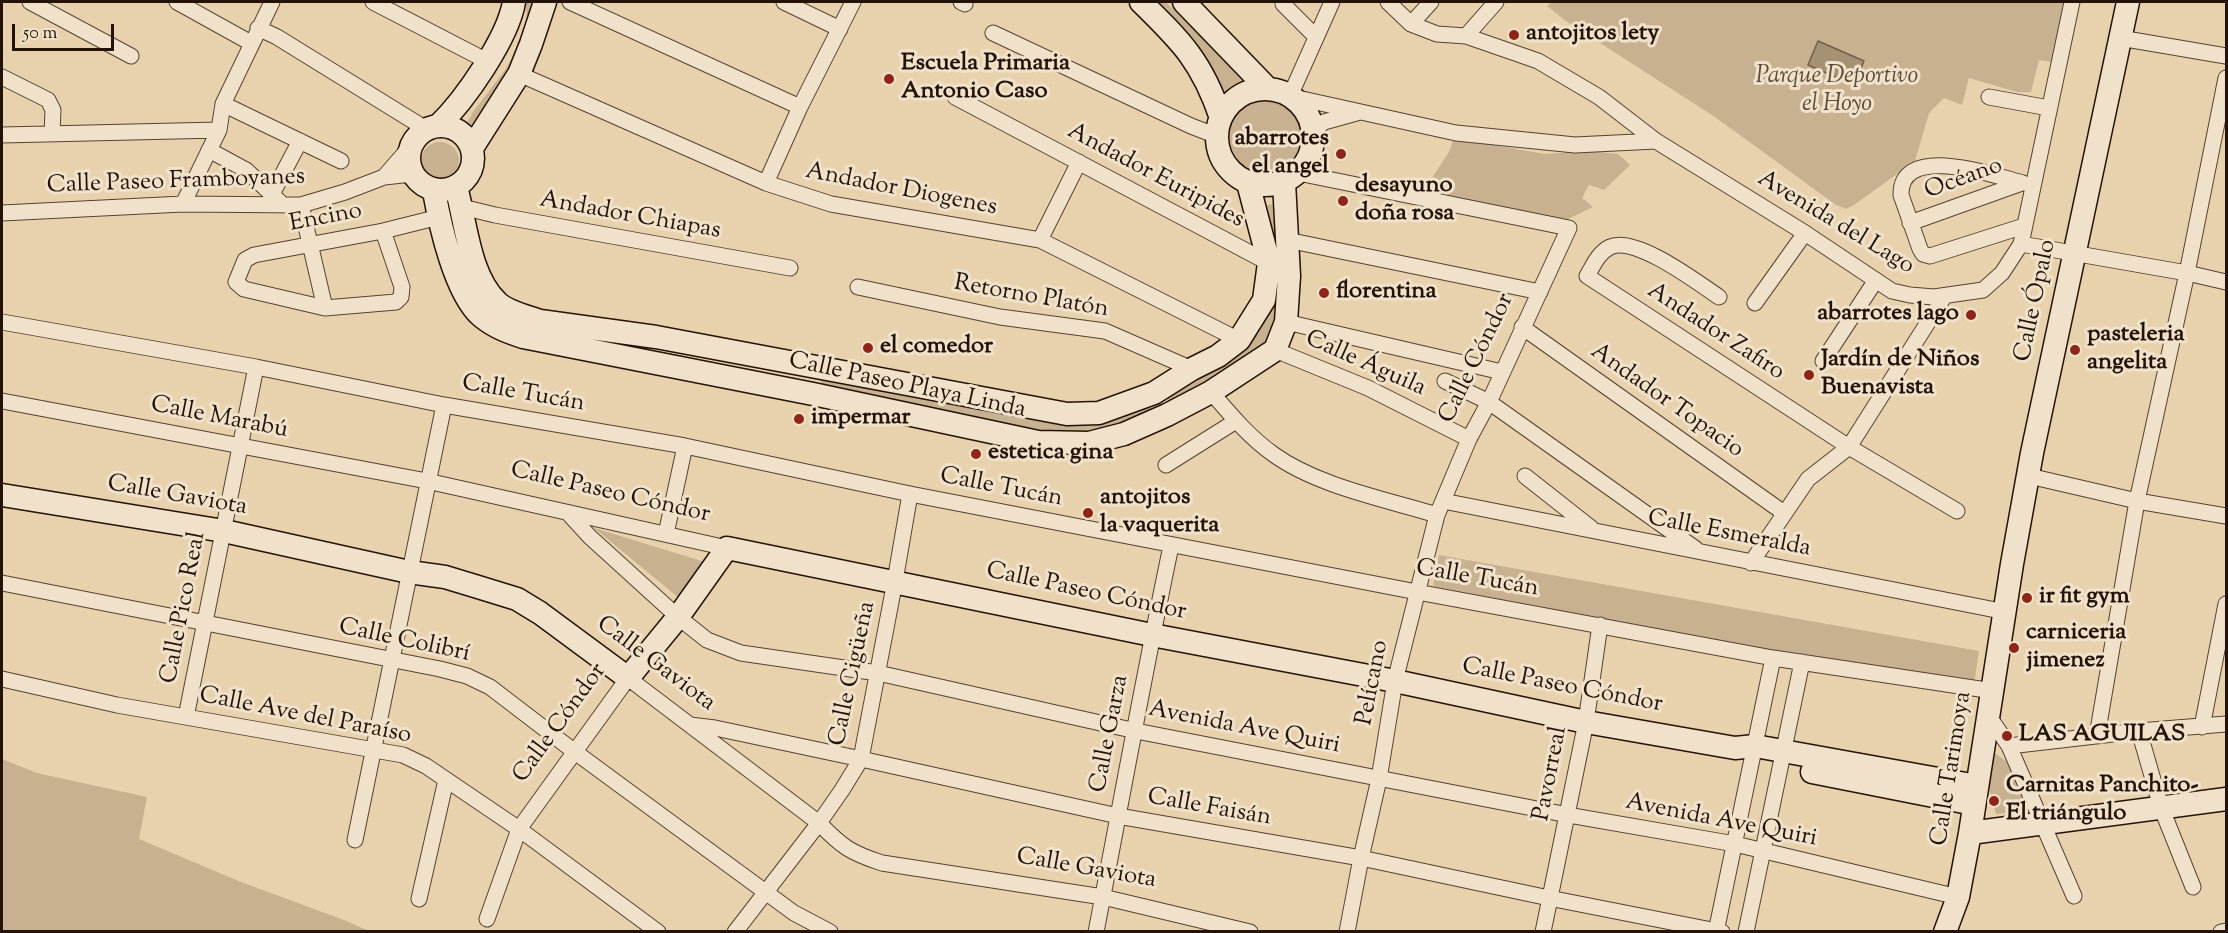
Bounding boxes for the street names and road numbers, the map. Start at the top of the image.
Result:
street label: Andador Euripides [1062,118,1248,236]
street label: Océano [1921,153,2007,207]
street label: Andador Diogenes [803,158,999,224]
street label: Calle Paseo Framboyanes [46,164,306,202]
street label: Avenida del Lago [1751,166,1919,282]
street label: Andador Chiapas [537,187,723,247]
street label: Encino [287,198,365,240]
street label: Calle Ópalo [2010,237,2064,365]
street label: Retorno Platón [951,270,1111,326]
street label: Andador Zafiro [1641,278,1789,388]
street label: Calle Cóndor [1434,289,1522,429]
street label: Calle Águila [1300,326,1430,404]
street label: Andador Topacio [1584,338,1748,466]
street label: Calle Paseo Playa Linda [786,348,1028,426]
street label: Calle Tucán [459,370,587,420]
street label: Calle Marabú [148,392,290,446]
street label: Calle Paseo Cóndor [507,457,713,531]
street label: Calle Tucán [937,463,1065,515]
street label: Calle Gaviota [105,471,249,523]
street label: Calle Esmeralda [1645,505,1813,565]
street label: Calle Pico Real [156,530,214,686]
street label: Calle Tucán [1413,555,1541,605]
street label: Calle Paseo Cóndor [983,558,1189,628]
street label: Calle Cigüeña [825,599,883,749]
street label: Calle Gaviota [590,611,720,719]
street label: Calle Colibrí [336,614,472,670]
street label: Pelícano [1352,638,1396,728]
street label: Calle Paseo Cóndor [1459,653,1665,721]
street label: Calle Cóndor [508,659,614,789]
street label: Calle Garza [1086,673,1136,795]
street label: Calle Ave del Paraíso [197,682,413,752]
street label: Calle Tarimoya [1927,690,1979,848]
street label: Avenida Ave Quiri [1146,696,1342,762]
street label: Pavorreal [1529,724,1575,824]
street label: Calle Faisán [1145,784,1273,834]
street label: Avenida Ave Quiri [1623,789,1819,855]
street label: Calle Gaviota [1014,844,1158,896]

